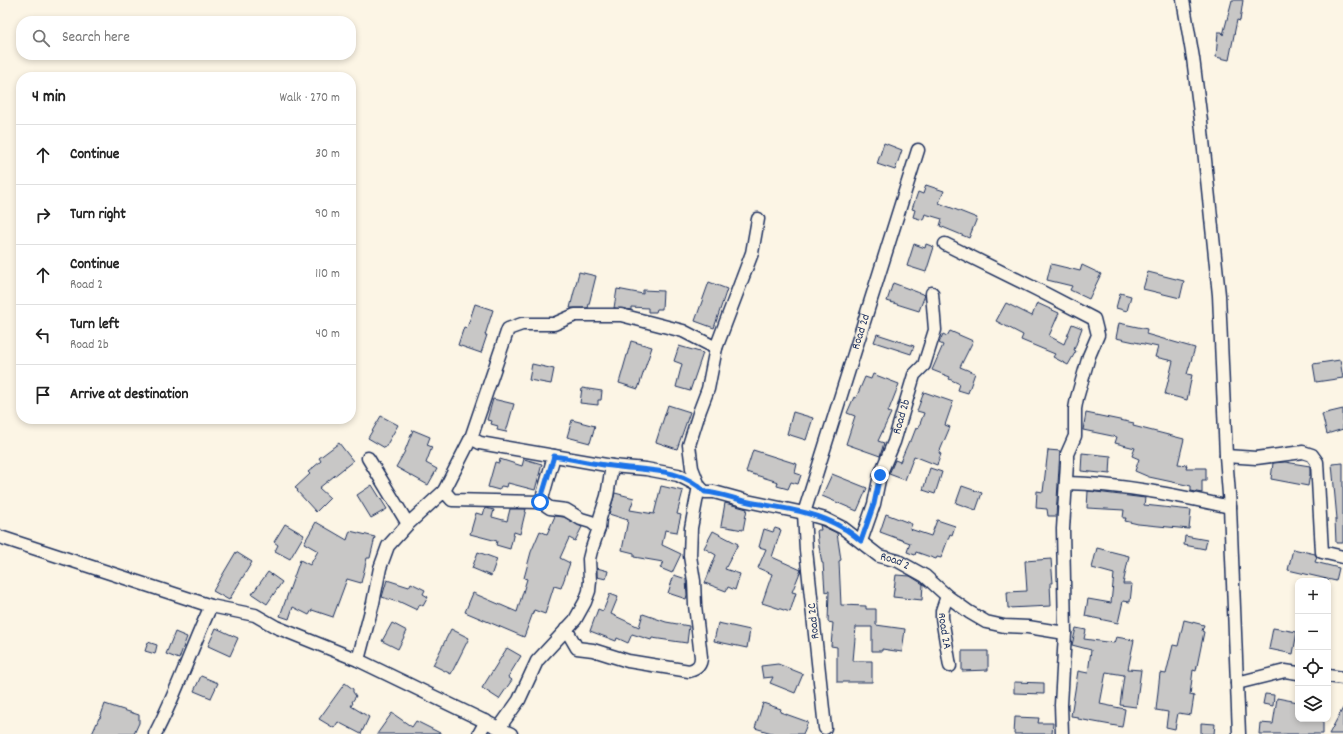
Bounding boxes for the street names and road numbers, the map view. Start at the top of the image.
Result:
street label: Road 2d [847,312,874,352]
street label: Road 2b [888,397,915,436]
street label: Road 2 [878,548,913,574]
street label: Road 2C [804,602,824,640]
street label: Road 2A [934,613,956,651]

